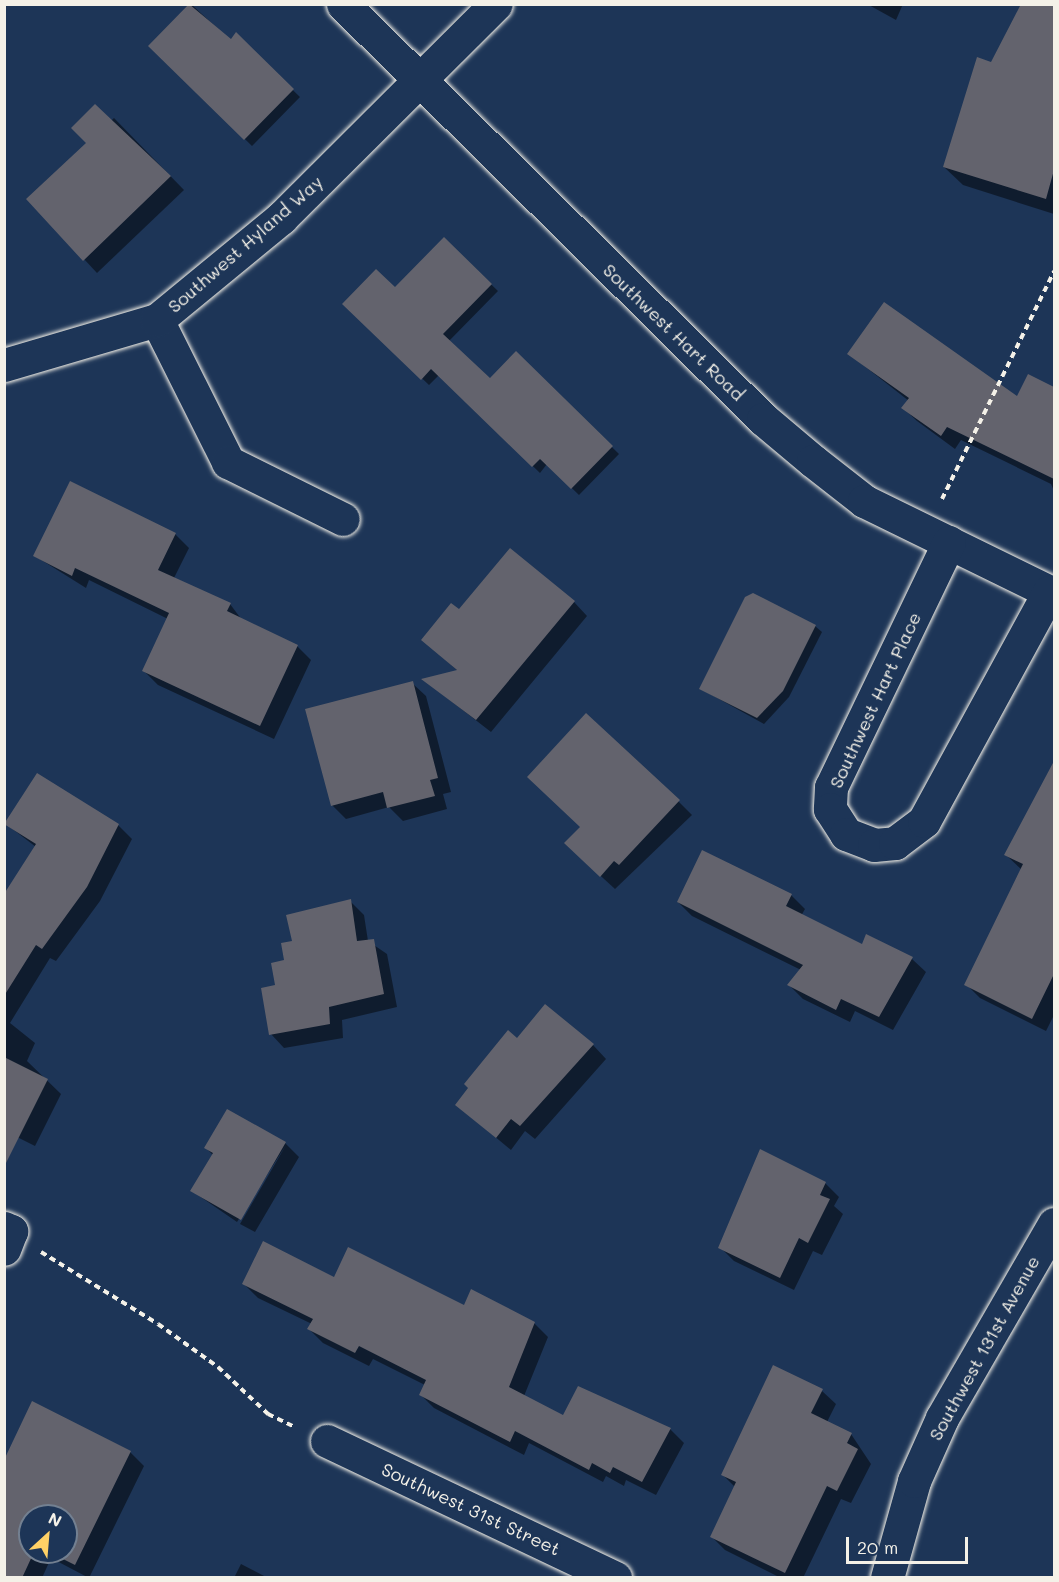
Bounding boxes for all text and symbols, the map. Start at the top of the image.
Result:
street label: Southwest Hyland Way [163,171,327,317]
street label: Southwest Hart Road [599,259,749,405]
street label: Southwest Hart Place [825,609,925,791]
street label: Southwest 131st Avenue [924,1252,1044,1444]
street label: Southwest 31st Street [378,1458,564,1560]
north arrow [18,1504,78,1564]
text: N [45,1507,65,1531]
scale bar [849,1525,970,1563]
text: 20 m [857,1535,898,1559]

